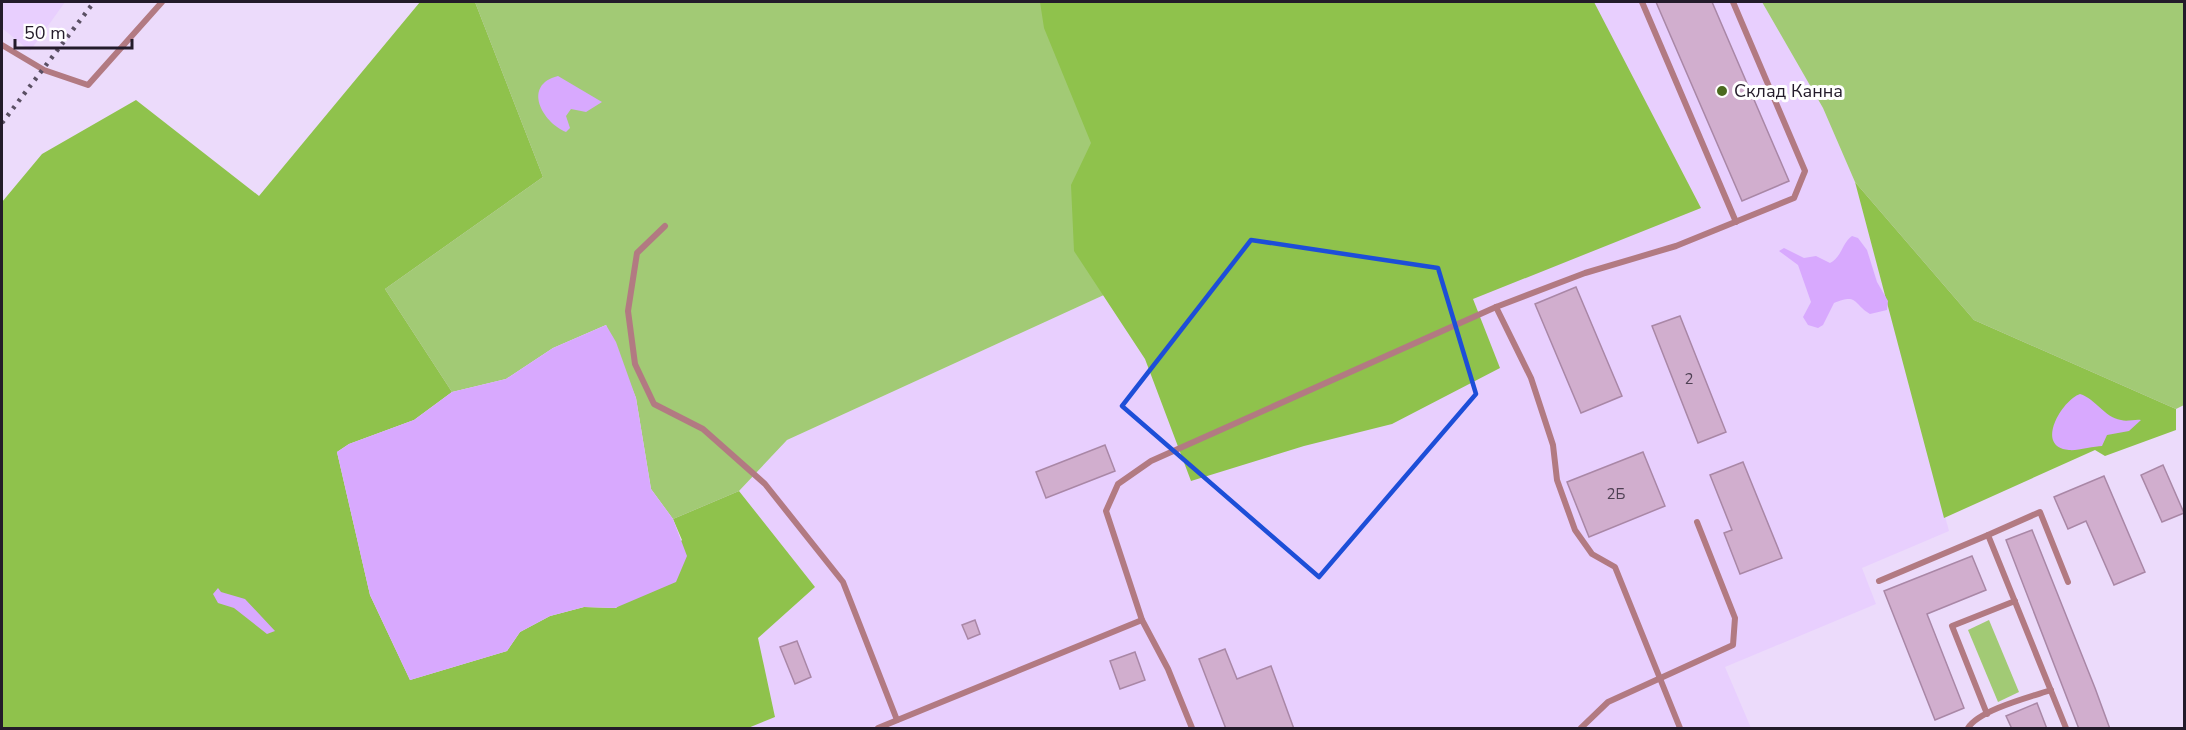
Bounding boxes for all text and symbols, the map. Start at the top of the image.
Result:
scale bar [15,12,132,50]
text: 50 m [24,21,66,45]
place label: Склад Канна [1734,79,1843,103]
marker: Склад Канна [1715,84,1729,98]
house number: 2 [1684,369,1694,389]
house number: 2Б [1607,484,1626,504]

